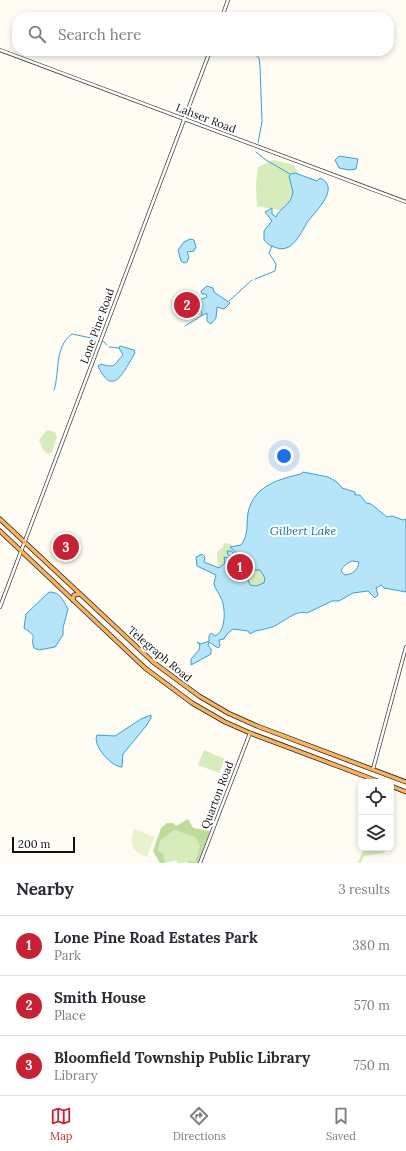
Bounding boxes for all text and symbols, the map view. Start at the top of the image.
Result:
search box [12,12,394,56]
icon: search [26,23,48,45]
text: Search here [58,25,141,44]
street label: Lahser Road [174,100,238,136]
street label: Lone Pine Road [77,286,117,366]
pin: 2 [174,290,200,320]
your location [274,446,294,466]
water label: Gilbert Lake [270,523,337,538]
pin: 3 [53,532,79,562]
pin: 1 [227,552,253,582]
street label: Telegraph Road [125,623,195,685]
street label: Quarton Road [198,759,237,831]
map controls [358,779,394,851]
button: locate [358,779,394,815]
button: layers [358,815,394,851]
scale bar [12,835,75,854]
text: 200 m [18,837,50,851]
text: Nearby [16,878,74,900]
text: 3 results [338,881,390,898]
text: Lone Pine Road Estates Park [54,928,258,947]
text: 1 [26,937,32,954]
text: 380 m [352,937,390,954]
text: Park [54,947,81,964]
text: Smith House [54,988,146,1007]
text: 2 [26,997,32,1014]
text: 570 m [354,997,390,1014]
text: Place [54,1007,86,1024]
text: Bloomfield Township Public Library [54,1048,310,1067]
text: 3 [25,1057,33,1074]
text: 750 m [354,1057,390,1074]
text: Library [54,1067,98,1084]
tab: Map [50,1105,72,1143]
tab: Directions [173,1105,226,1143]
tab: Saved [326,1105,356,1143]

